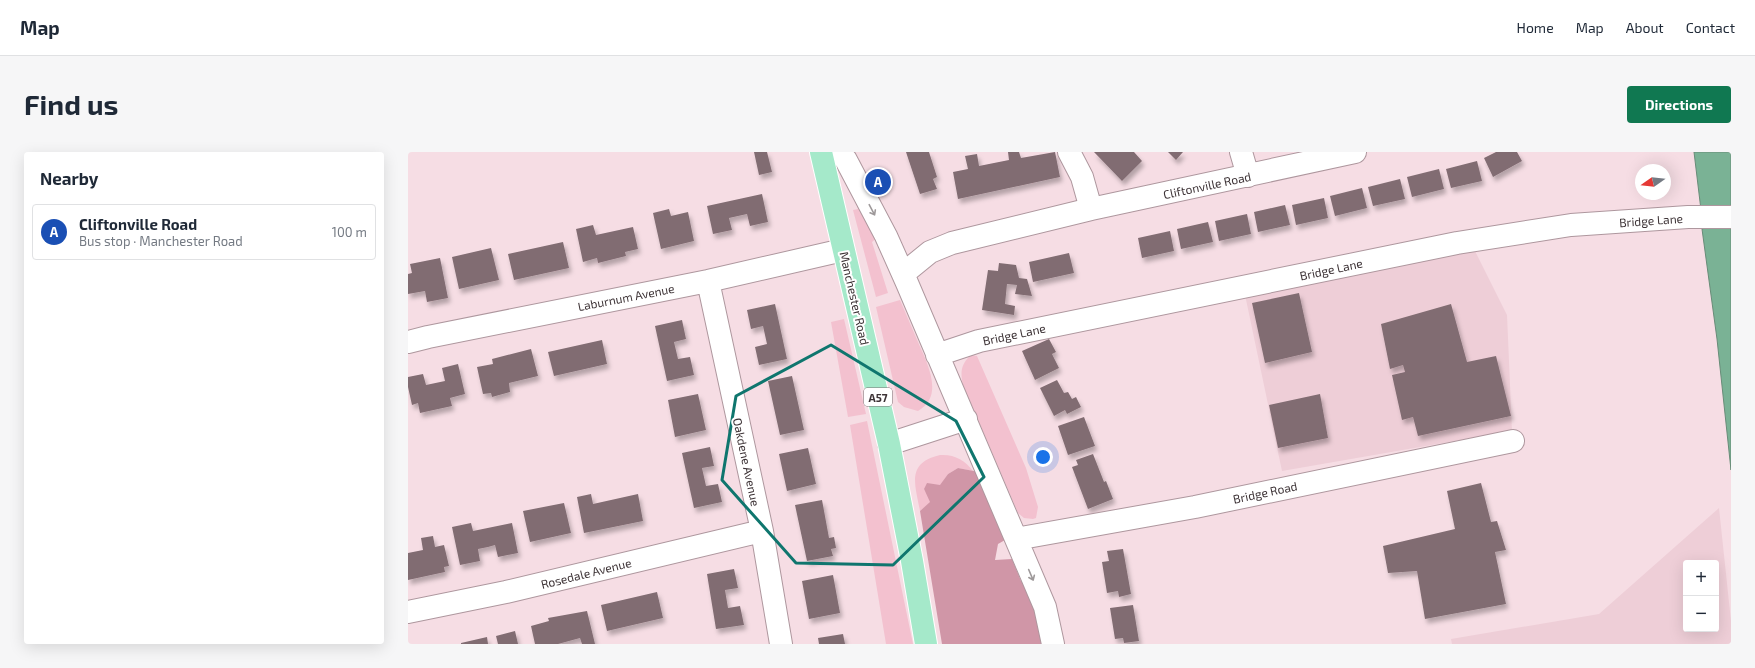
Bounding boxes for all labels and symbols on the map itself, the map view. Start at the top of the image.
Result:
north arrow [1635,164,1671,200]
pin: A [865,167,891,197]
street label: Cliftonville Road [1162,169,1252,201]
one-way arrow [869,204,877,216]
street label: Bridge Lane [1619,211,1683,229]
street label: Manchester Road [837,250,873,346]
street label: Bridge Lane [1298,255,1364,283]
street label: Laburnum Avenue [576,281,676,313]
street label: Bridge Lane [981,320,1047,348]
road number: A57 [864,388,892,406]
street label: Oakdene Avenue [731,417,763,507]
your location [1033,447,1053,467]
street label: Bridge Road [1232,478,1298,506]
street label: Rosedale Avenue [539,555,633,591]
one-way arrow [1028,568,1036,580]

